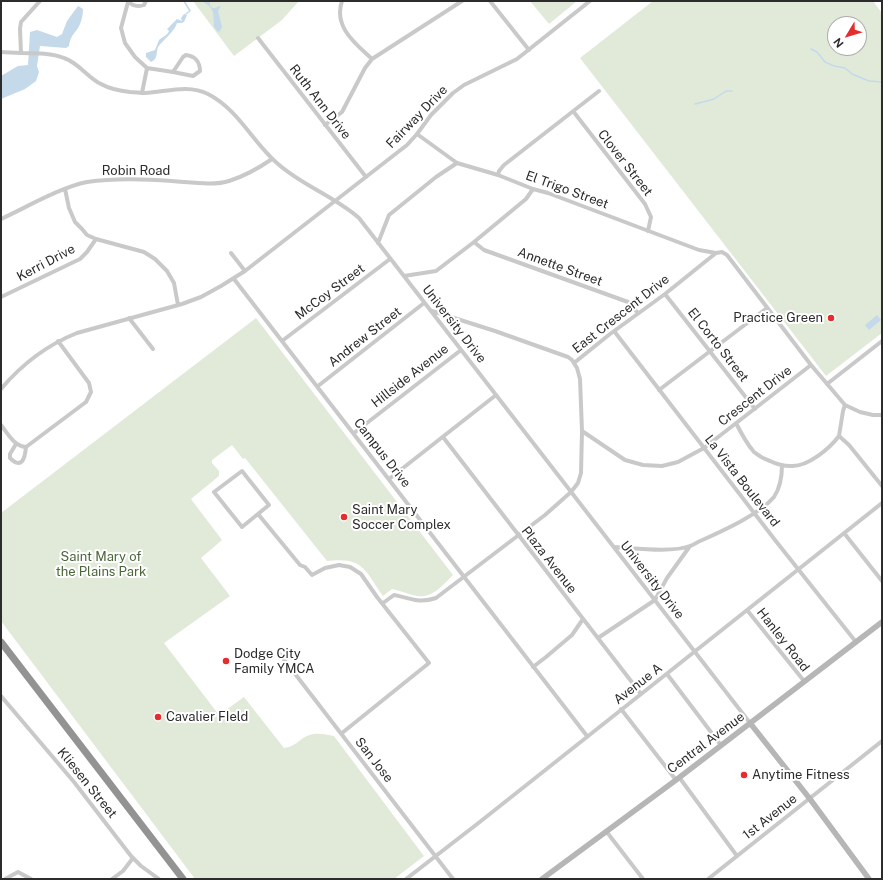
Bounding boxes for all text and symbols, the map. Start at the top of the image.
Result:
north arrow [827,16,867,56]
text: N [831,36,846,50]
street label: Ruth Ann Drive [286,62,354,142]
street label: Fairway Drive [383,82,451,152]
street label: Clover Street [594,127,656,199]
street label: Robin Road [102,163,170,179]
street label: El Trigo Street [523,168,611,212]
street label: Kerri Drive [14,241,78,285]
street label: Annette Street [515,244,605,290]
street label: McCoy Street [292,261,368,323]
street label: East Crescent Drive [570,271,672,357]
street label: University Drive [419,282,489,366]
street label: Andrew Street [325,304,405,370]
street label: El Corto Street [684,305,752,385]
place label: Practice Green [733,310,823,326]
marker: Practice Green [826,313,836,323]
street label: Hillside Avenue [368,341,452,411]
street label: Crescent Drive [715,363,795,429]
street label: Campus Drive [350,415,414,491]
street label: La Vista Boulevard [701,432,783,530]
place label: Saint Mary Soccer Complex [352,502,451,533]
marker: Saint Mary Soccer Complex [339,512,349,522]
street label: Plaza Avenue [518,523,580,597]
street label: University Drive [617,538,687,622]
park label: Saint Mary of the Plains Park [56,549,146,580]
street label: Hanley Road [753,605,813,675]
place label: Dodge City Family YMCA [234,646,315,677]
marker: Dodge City Family YMCA [221,656,231,666]
street label: Avenue A [611,660,665,708]
place label: Cavalier FIeld [166,709,248,725]
street label: Central Avenue [664,709,748,777]
marker: Cavalier FIeld [153,712,163,722]
street label: San Jose [352,734,396,786]
street label: Kliesen Street [54,745,120,821]
place label: Anytime Fitness [752,767,850,783]
marker: Anytime Fitness [739,770,749,780]
street label: 1st Avenue [740,791,800,843]

